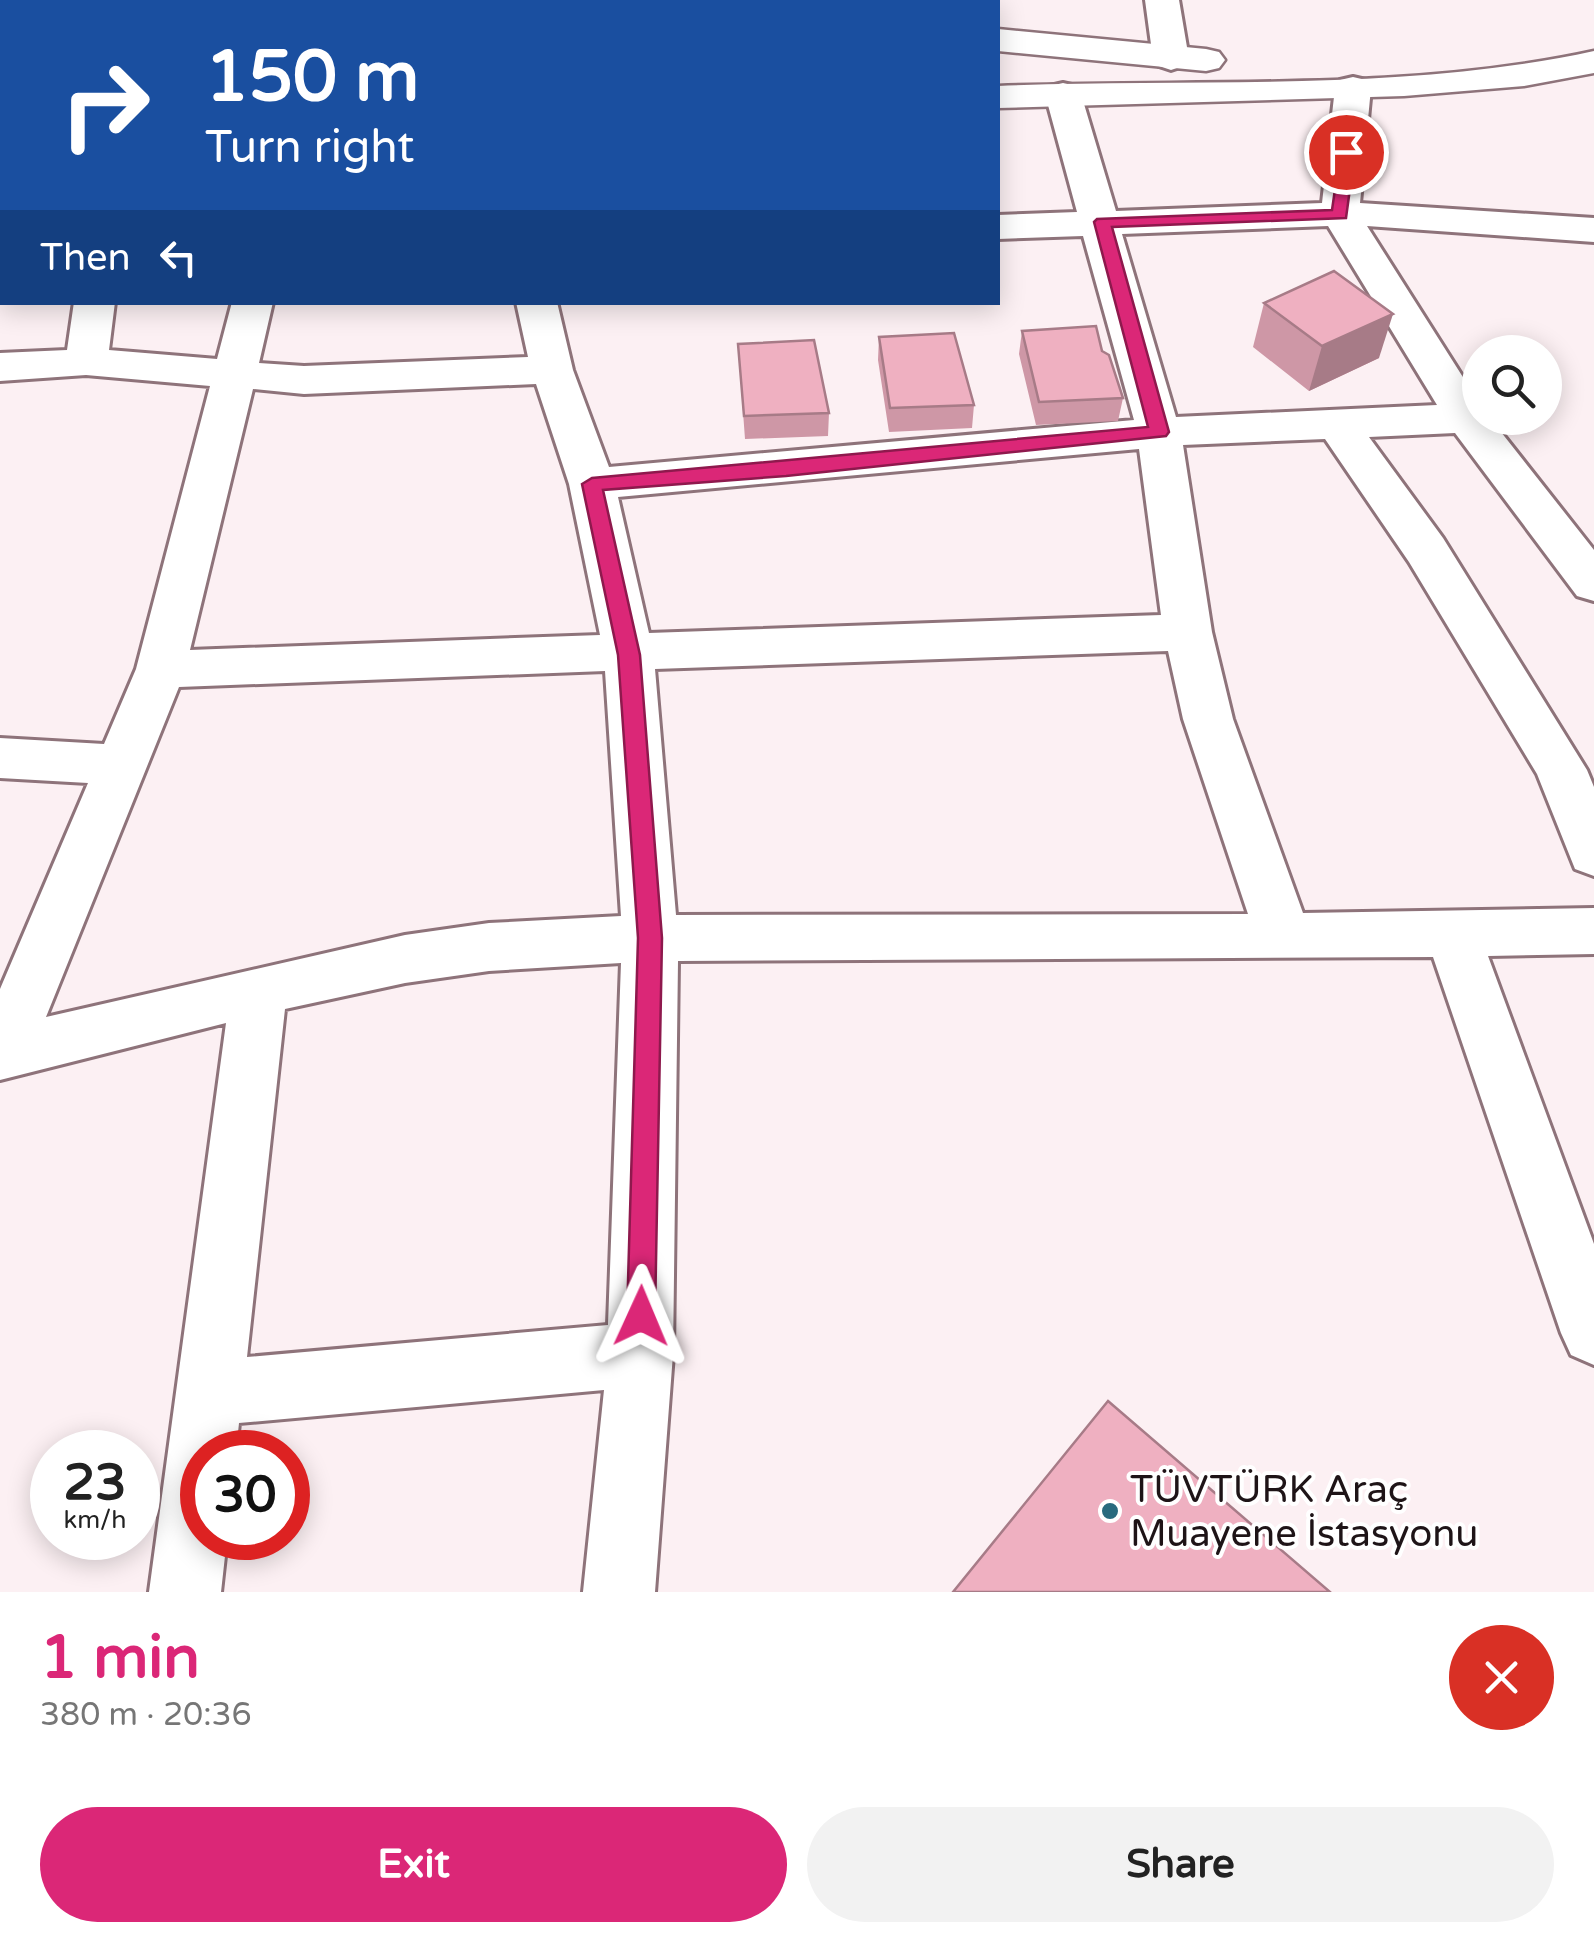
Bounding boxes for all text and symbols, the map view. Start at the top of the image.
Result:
text: 150 m [205,36,419,120]
icon: right [40,40,170,170]
pin [1304,110,1389,195]
text: Turn right [205,121,414,175]
icon: arrive [1319,125,1374,180]
icon: left [151,230,206,285]
text: Then [40,235,131,281]
map controls [1462,335,1562,435]
button: search [1462,335,1562,435]
position arrow [589,1264,693,1368]
speed limit sign: 30 [180,1430,310,1560]
text: 23 [64,1453,126,1513]
place label: TÜVTÜRK Araç Muayene İstasyonu [1130,1467,1478,1557]
marker: TÜVTÜRK Araç Muayene İstasyonu [1099,1500,1121,1522]
text: km/h [64,1505,126,1535]
text: 1 min [40,1622,200,1694]
button: close [1449,1625,1554,1730]
text: 380 m · 20:36 [40,1696,252,1734]
button: Exit [40,1807,787,1922]
button: Share [807,1807,1554,1922]

